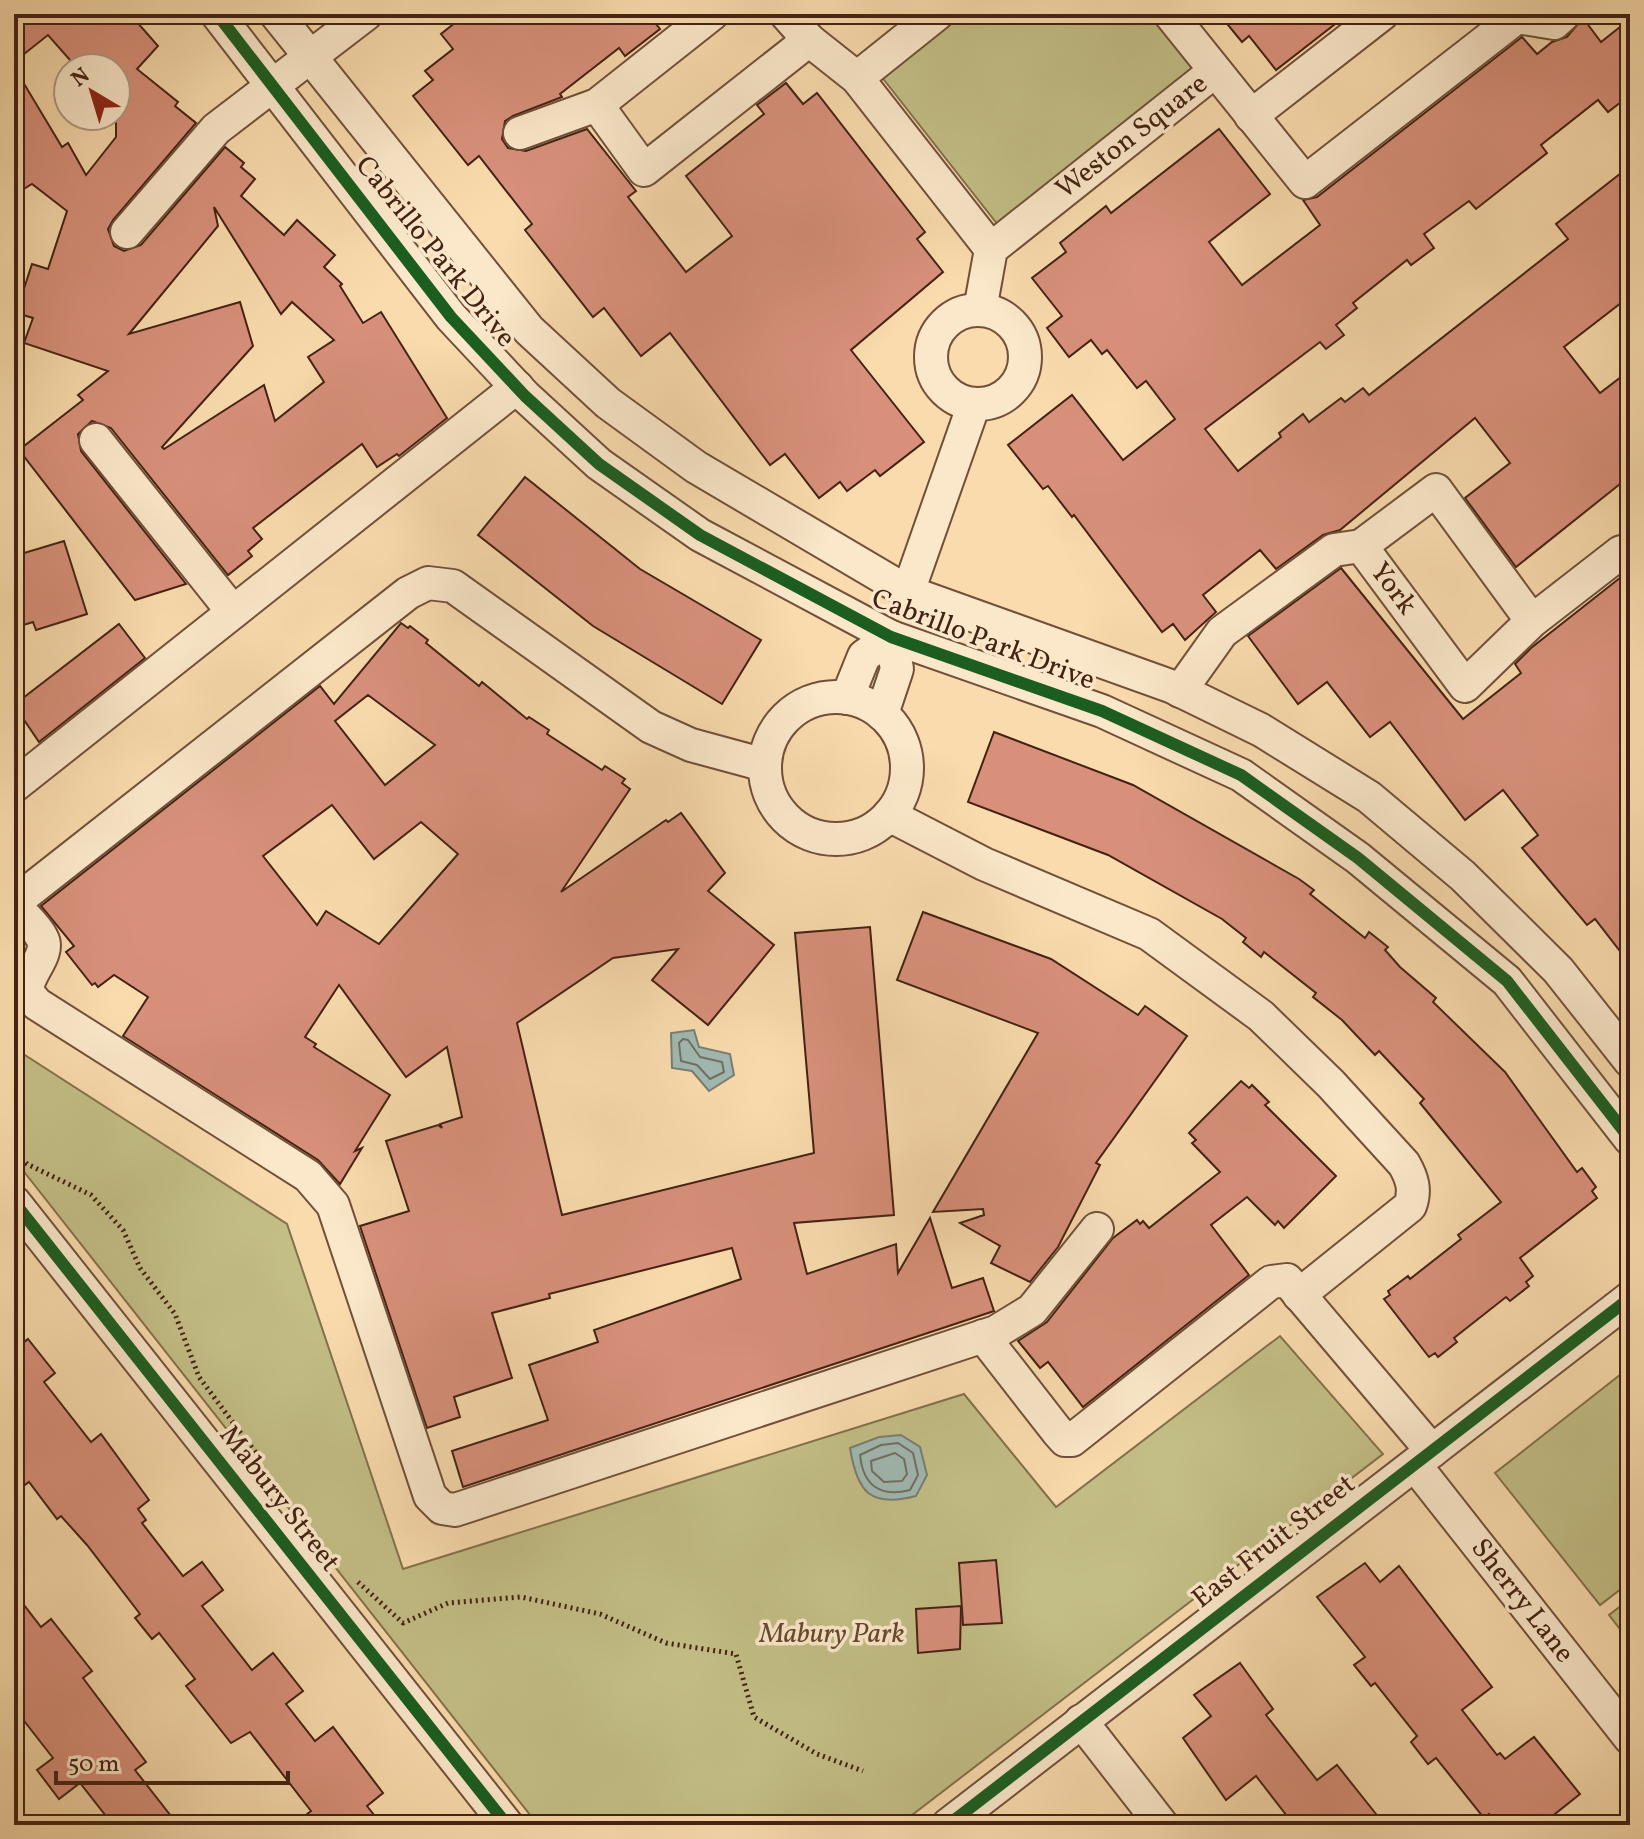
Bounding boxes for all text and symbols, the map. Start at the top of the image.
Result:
north arrow [52,52,132,132]
text: N [65,61,97,95]
street label: Weston Square [1048,65,1216,209]
street label: Cabrillo Park Drive [346,148,524,356]
street label: York [1360,554,1426,624]
street label: Cabrillo Park Drive [866,579,1100,701]
street label: Mabury Street [209,1418,349,1580]
street label: East Fruit Street [1184,1466,1364,1618]
street label: Sherry Lane [1461,1531,1583,1671]
park label: Mabury Park [759,1615,904,1654]
scale bar [56,1735,288,1785]
text: 50 m [68,1748,120,1782]

